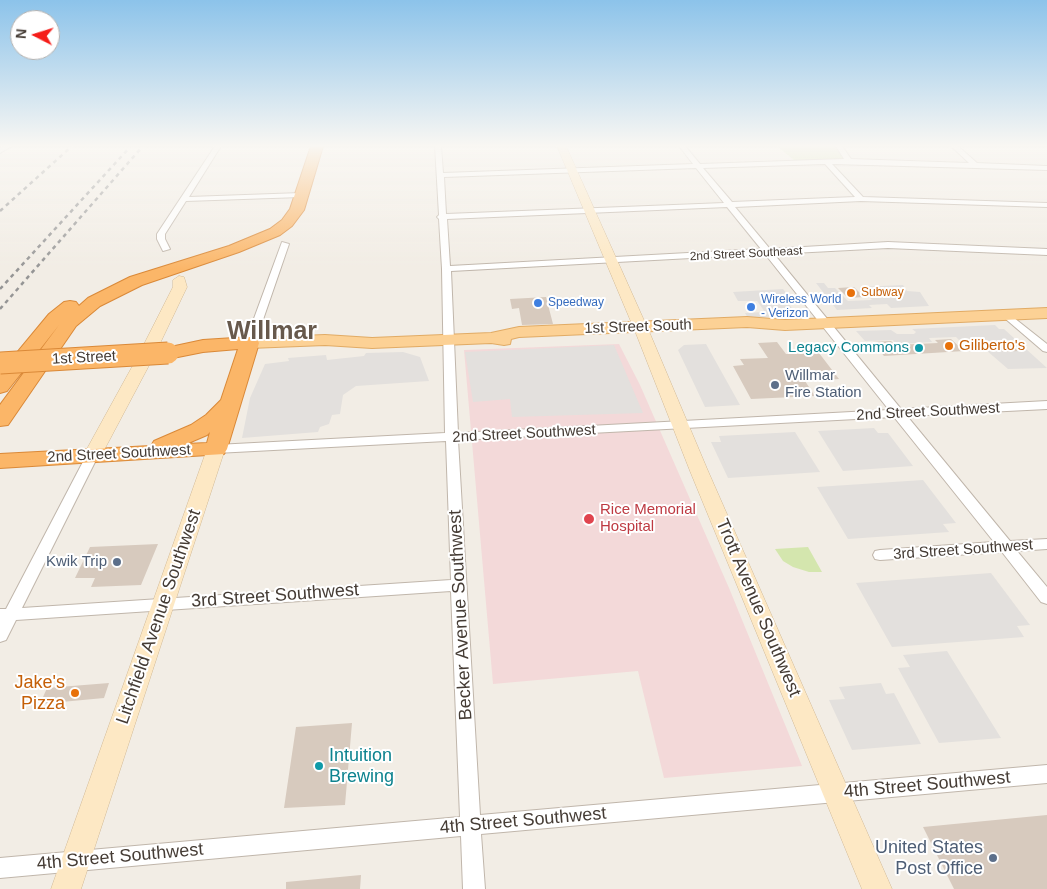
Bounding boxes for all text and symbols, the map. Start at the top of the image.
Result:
north arrow [10,10,60,60]
text: N [13,28,29,40]
street label: 2nd Street Southeast [689,244,803,264]
place label: Subway [861,286,904,300]
marker: Subway [845,287,857,299]
place label: Wireless World - Verizon [761,293,841,321]
place label: Speedway [548,296,604,310]
marker: Speedway [532,297,544,309]
marker: Wireless World - Verizon [745,301,757,313]
street label: 1st Street South [584,316,692,338]
district label: Willmar [227,317,317,347]
place label: Giliberto's [959,337,1025,355]
place label: Legacy Commons [788,339,909,357]
marker: Giliberto's [943,340,955,352]
marker: Legacy Commons [913,342,925,354]
street label: 1st Street [51,347,117,369]
place label: Willmar Fire Station [785,367,862,402]
marker: Willmar Fire Station [769,379,781,391]
street label: 2nd Street Southwest [856,399,1000,425]
street label: 2nd Street Southwest [452,421,596,447]
street label: 2nd Street Southwest [47,441,191,467]
place label: Rice Memorial Hospital [600,501,696,536]
street label: Litchfield Avenue Southwest [112,507,206,727]
street label: Becker Avenue Southwest [445,509,477,721]
marker: Rice Memorial Hospital [582,512,596,526]
street label: Trott Avenue Southwest [711,516,805,700]
street label: 3rd Street Southwest [893,536,1033,564]
place label: Kwik Trip [46,553,107,571]
marker: Kwik Trip [111,556,123,568]
street label: 3rd Street Southwest [190,579,360,613]
place label: Jake's Pizza [15,672,65,714]
marker: Jake's Pizza [69,687,81,699]
place label: Intuition Brewing [329,745,394,788]
marker: Intuition Brewing [313,760,325,772]
street label: 4th Street Southwest [843,767,1011,803]
street label: 4th Street Southwest [439,803,607,839]
place label: United States Post Office [875,837,983,880]
street label: 4th Street Southwest [36,839,204,875]
marker: United States Post Office [987,852,999,864]

